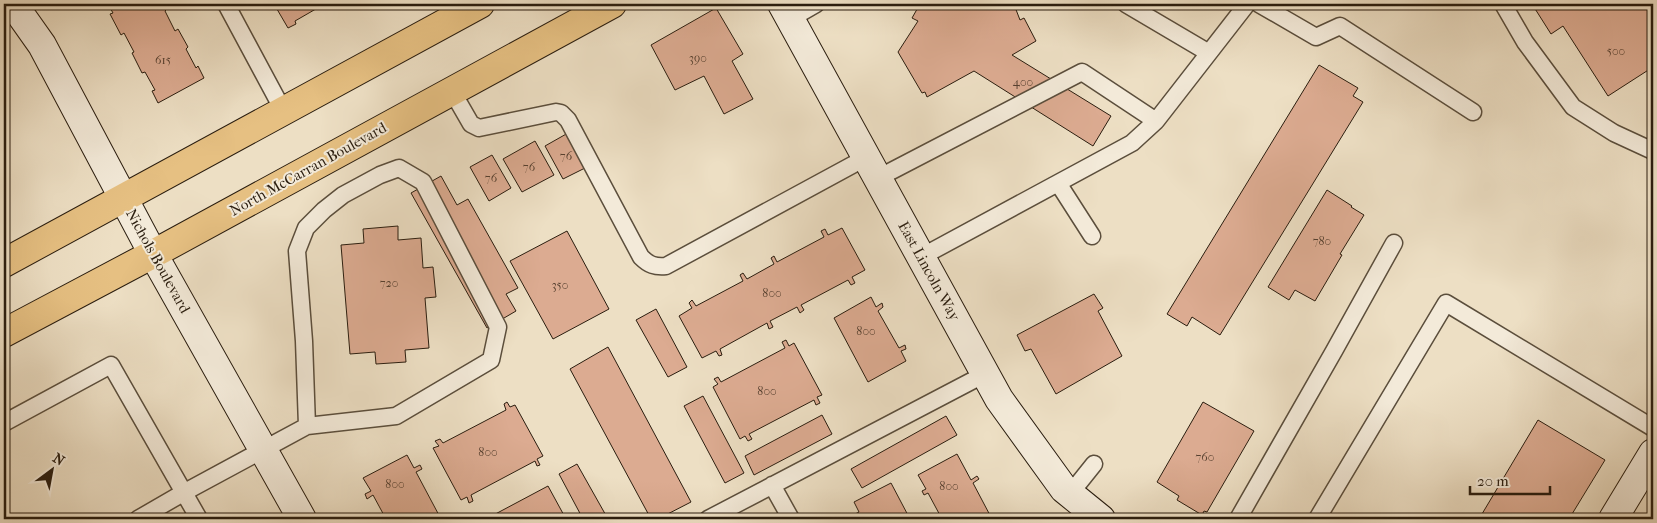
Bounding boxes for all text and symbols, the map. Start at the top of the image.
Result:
house number: 500 [1607,44,1625,58]
house number: 390 [689,51,707,65]
house number: 615 [155,53,171,67]
house number: 400 [1013,75,1033,89]
street label: North McCarran Boulevard [226,118,390,220]
house number: 76 [560,149,573,163]
house number: 76 [523,160,536,174]
house number: 76 [485,171,498,185]
street label: Nichols Boulevard [122,206,195,317]
street label: East Lincoln Way [894,218,964,325]
house number: 780 [1313,234,1331,248]
house number: 720 [380,276,398,290]
house number: 350 [552,278,568,292]
house number: 800 [762,286,782,300]
house number: 800 [856,324,876,338]
house number: 800 [757,384,777,398]
house number: 800 [478,445,498,459]
north arrow [28,446,78,496]
text: N [50,449,68,470]
house number: 760 [1196,450,1214,464]
scale bar [1470,463,1550,495]
text: 20 m [1477,472,1509,490]
house number: 800 [385,477,405,491]
house number: 800 [939,479,959,493]

